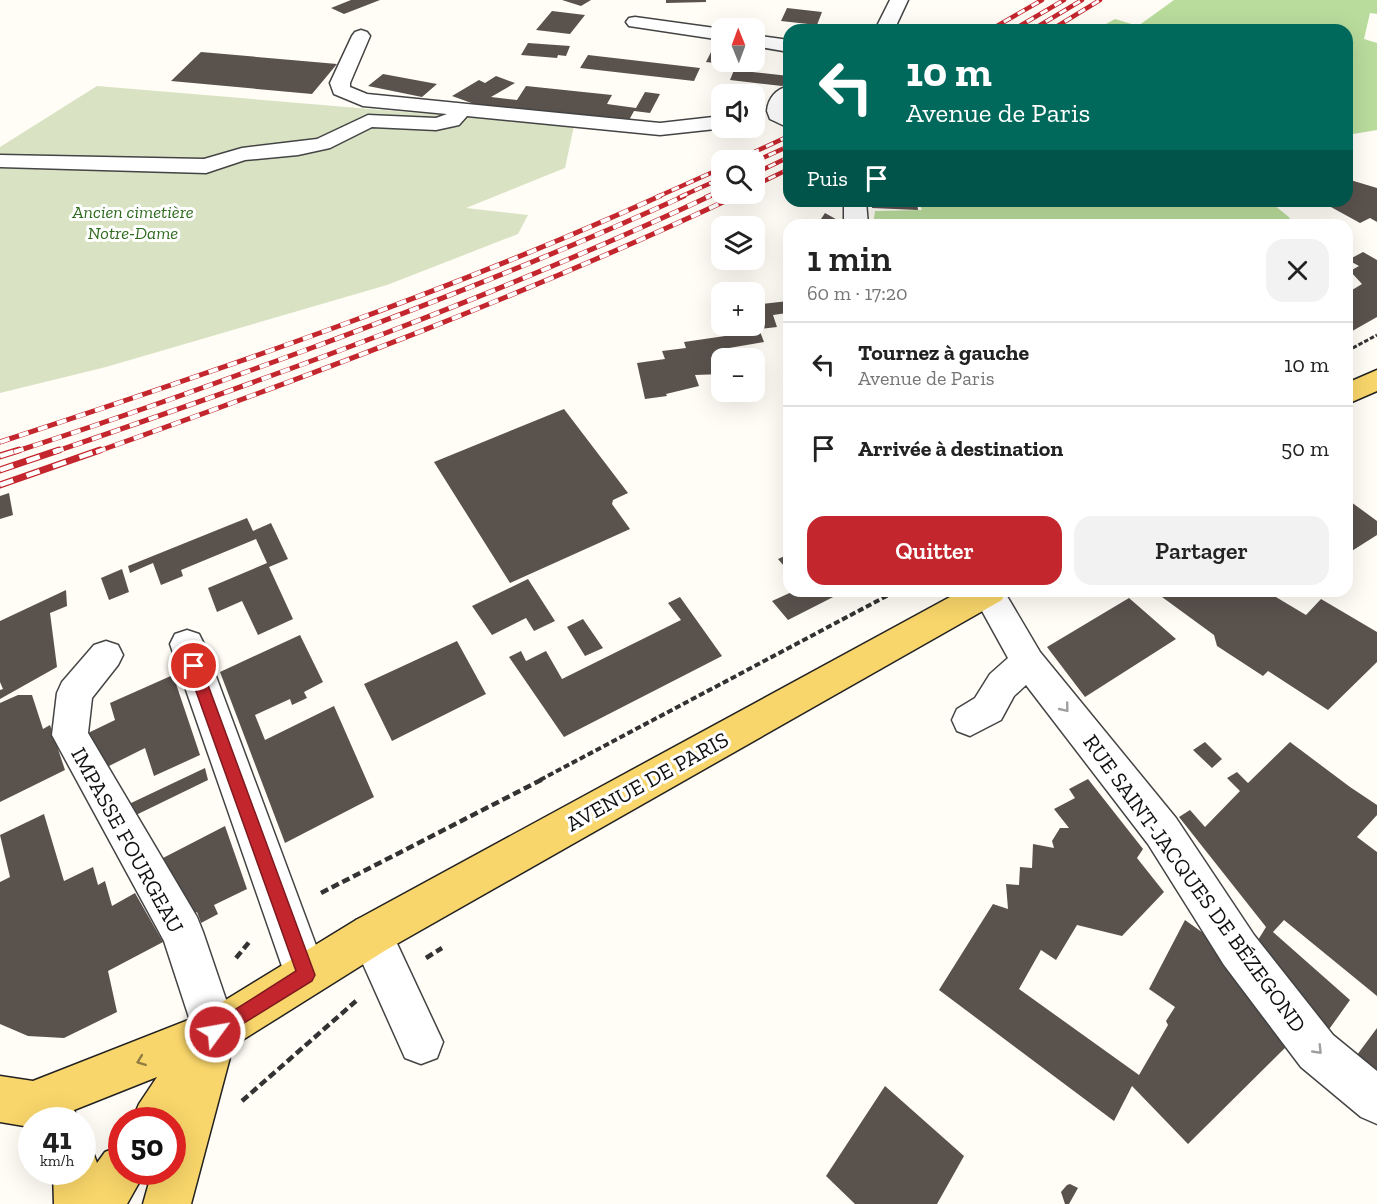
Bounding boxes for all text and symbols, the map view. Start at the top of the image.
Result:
north arrow [711,18,765,72]
map controls [711,18,765,402]
text: 10 m [906,46,992,97]
icon: left [807,48,885,126]
button: sound [711,84,765,138]
text: Avenue de Paris [906,97,1090,129]
button: search [711,150,765,204]
icon: arrive [860,162,893,195]
text: Puis [807,165,848,192]
park label: Ancien cimetière Notre-Dame [71,201,194,244]
button: layers [711,216,765,270]
text: 1 min [807,237,892,280]
button: close [1266,239,1329,302]
text: 60 m · 17:20 [807,281,907,305]
button: + [711,282,765,336]
text: Tournez à gauche [858,339,1029,366]
button: − [711,348,765,402]
icon: left [807,348,840,381]
text: 10 m [1284,351,1329,378]
text: Avenue de Paris [858,366,995,390]
icon: arrive [807,432,840,465]
text: Arrivée à destination [858,435,1063,462]
text: 50 m [1281,435,1329,462]
button: Quitter [807,516,1062,585]
button: Partager [1074,516,1329,585]
pin [168,640,219,691]
icon: arrive [177,649,210,682]
one-way arrow [1057,701,1068,712]
street label: AVENUE DE PARIS [561,726,733,837]
street label: RUE SAINT-JACQUES DE BÉZEGOND [1077,729,1312,1038]
street label: IMPASSE FOURGEAU [65,743,190,938]
position arrow [183,1000,247,1064]
one-way arrow [1311,1043,1322,1053]
one-way arrow [136,1054,147,1066]
speed limit sign: 50 [108,1107,186,1185]
text: 41 [42,1121,72,1157]
text: km/h [40,1152,74,1170]

